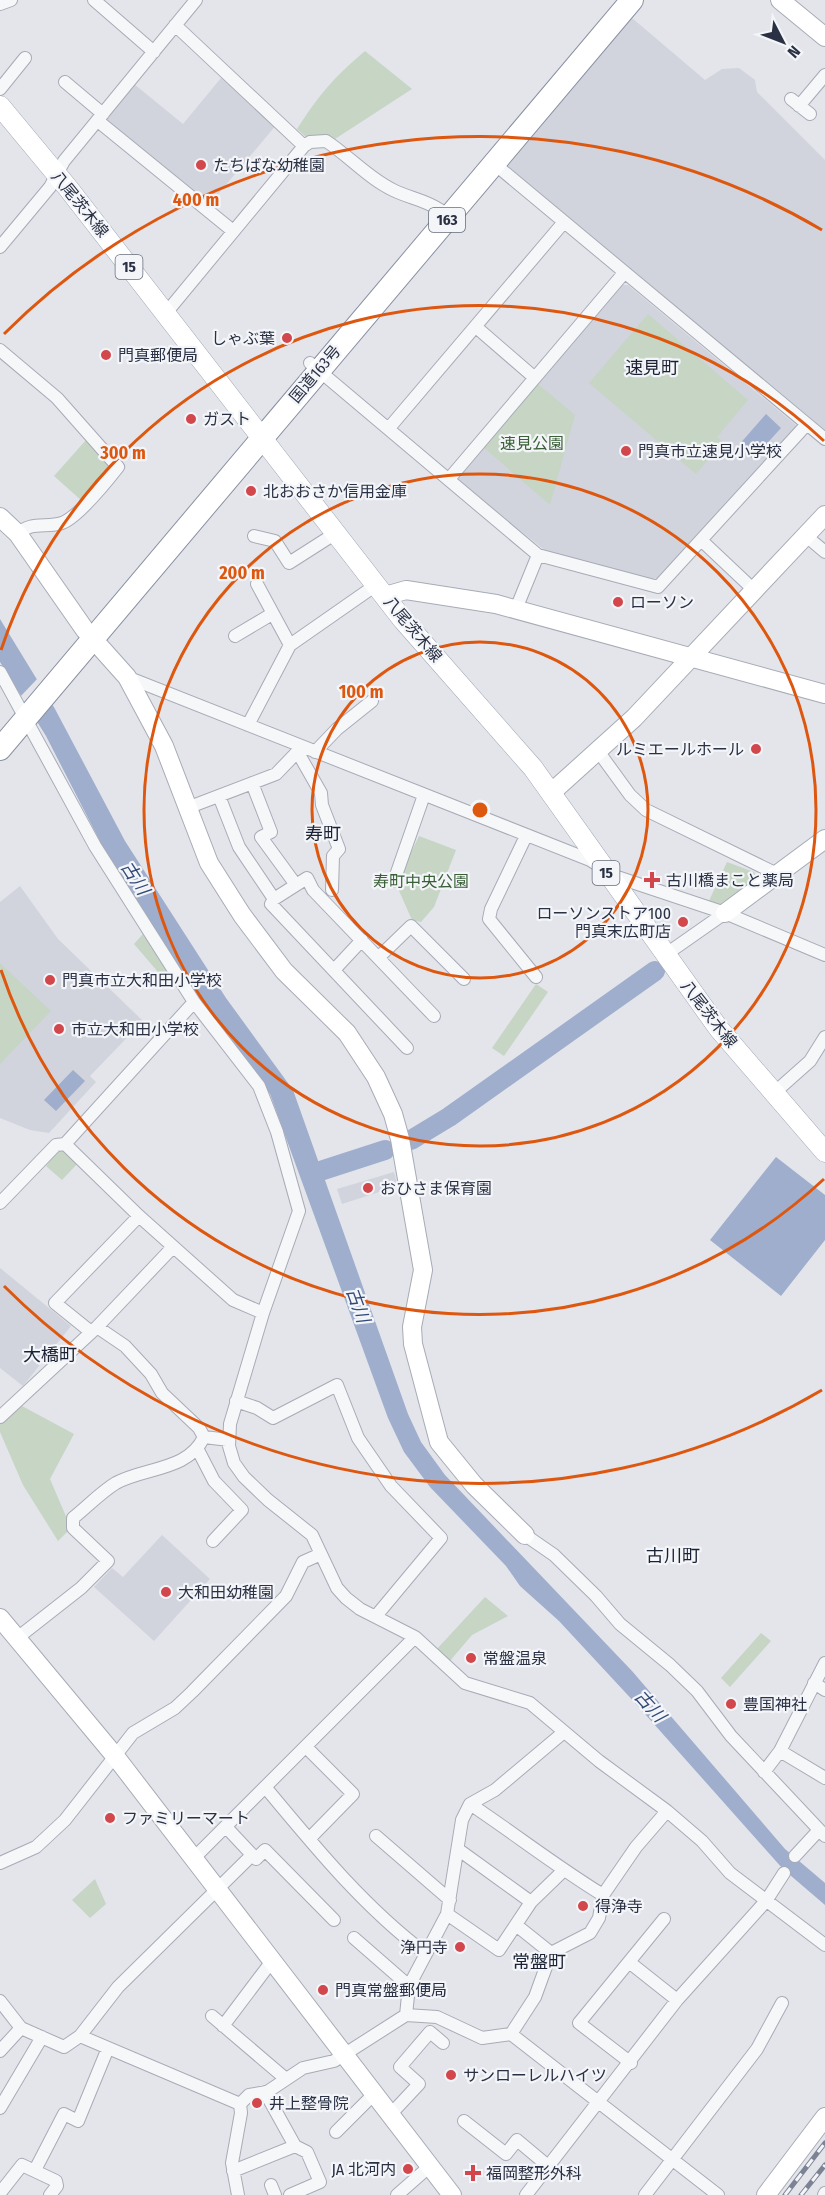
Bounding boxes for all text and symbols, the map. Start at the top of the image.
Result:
north arrow [753,12,813,72]
text: N [784,42,804,62]
place label: たちばな幼稚園 [213,156,325,175]
marker: たちばな幼稚園 [194,158,208,172]
street label: 八尾茨木線 [47,167,113,241]
text: 400 m [173,189,219,211]
road number: 163 [429,208,465,232]
road number: 15 [116,255,142,279]
place label: しゃぶ葉 [211,329,275,348]
marker: しゃぶ葉 [280,331,294,345]
street label: 国道163号 [285,341,345,407]
place label: 門真郵便局 [118,346,198,365]
marker: 門真郵便局 [99,348,113,362]
district label: 速見町 [625,357,679,379]
place label: ガスト [203,410,251,429]
marker: ガスト [184,412,198,426]
park label: 速見公園 [500,434,564,453]
text: 300 m [99,442,146,464]
place label: 門真市立速見小学校 [638,442,782,461]
marker: 門真市立速見小学校 [619,444,633,458]
place label: 北おおさか信用金庫 [263,482,407,501]
marker: 北おおさか信用金庫 [244,484,258,498]
text: 200 m [218,562,265,584]
street label: 八尾茨木線 [380,592,446,666]
place label: ローソン [630,593,694,612]
marker: ローソン [611,595,625,609]
text: 100 m [339,681,383,703]
place label: ルミエールホール [616,740,744,759]
marker: ルミエールホール [749,742,763,756]
centre of rings [470,800,490,820]
district label: 寿町 [305,823,341,845]
water label: 古川 [116,857,155,901]
road number: 15 [592,861,620,885]
marker: 古川橋まこと薬局 [643,871,661,889]
place label: 古川橋まこと薬局 [666,871,794,890]
park label: 寿町中央公園 [373,872,469,891]
place label: ローソンストア100 門真末広町店 [536,904,671,941]
marker: ローソンストア100 門真末広町店 [676,915,690,929]
place label: 門真市立大和田小学校 [62,971,222,990]
marker: 門真市立大和田小学校 [43,973,57,987]
street label: 八尾茨木線 [677,977,741,1051]
place label: 市立大和田小学校 [71,1020,199,1039]
marker: 市立大和田小学校 [52,1022,66,1036]
place label: おひさま保育園 [380,1179,492,1198]
marker: おひさま保育園 [361,1181,375,1195]
water label: 古川 [342,1284,375,1328]
district label: 大橋町 [23,1344,77,1366]
district label: 古川町 [646,1545,700,1567]
place label: 大和田幼稚園 [178,1583,274,1602]
marker: 大和田幼稚園 [159,1585,173,1599]
place label: 常盤温泉 [483,1649,547,1668]
marker: 常盤温泉 [464,1651,478,1665]
water label: 古川 [630,1685,672,1728]
place label: 豊国神社 [743,1695,807,1714]
marker: 豊国神社 [724,1697,738,1711]
place label: ファミリーマート [122,1809,250,1828]
marker: ファミリーマート [103,1811,117,1825]
place label: 得浄寺 [595,1897,643,1916]
marker: 得浄寺 [576,1899,590,1913]
place label: 浄円寺 [400,1938,448,1957]
marker: 浄円寺 [453,1940,467,1954]
district label: 常盤町 [512,1951,566,1973]
place label: 門真常盤郵便局 [335,1981,447,2000]
marker: 門真常盤郵便局 [316,1983,330,1997]
place label: サンローレルハイツ [463,2066,607,2085]
marker: サンローレルハイツ [444,2068,458,2082]
place label: 井上整骨院 [269,2094,349,2113]
marker: 井上整骨院 [250,2096,264,2110]
place label: JA 北河内 [331,2160,396,2179]
marker: JA 北河内 [401,2162,415,2176]
marker: 福岡整形外科 [464,2164,482,2182]
place label: 福岡整形外科 [486,2164,582,2183]

